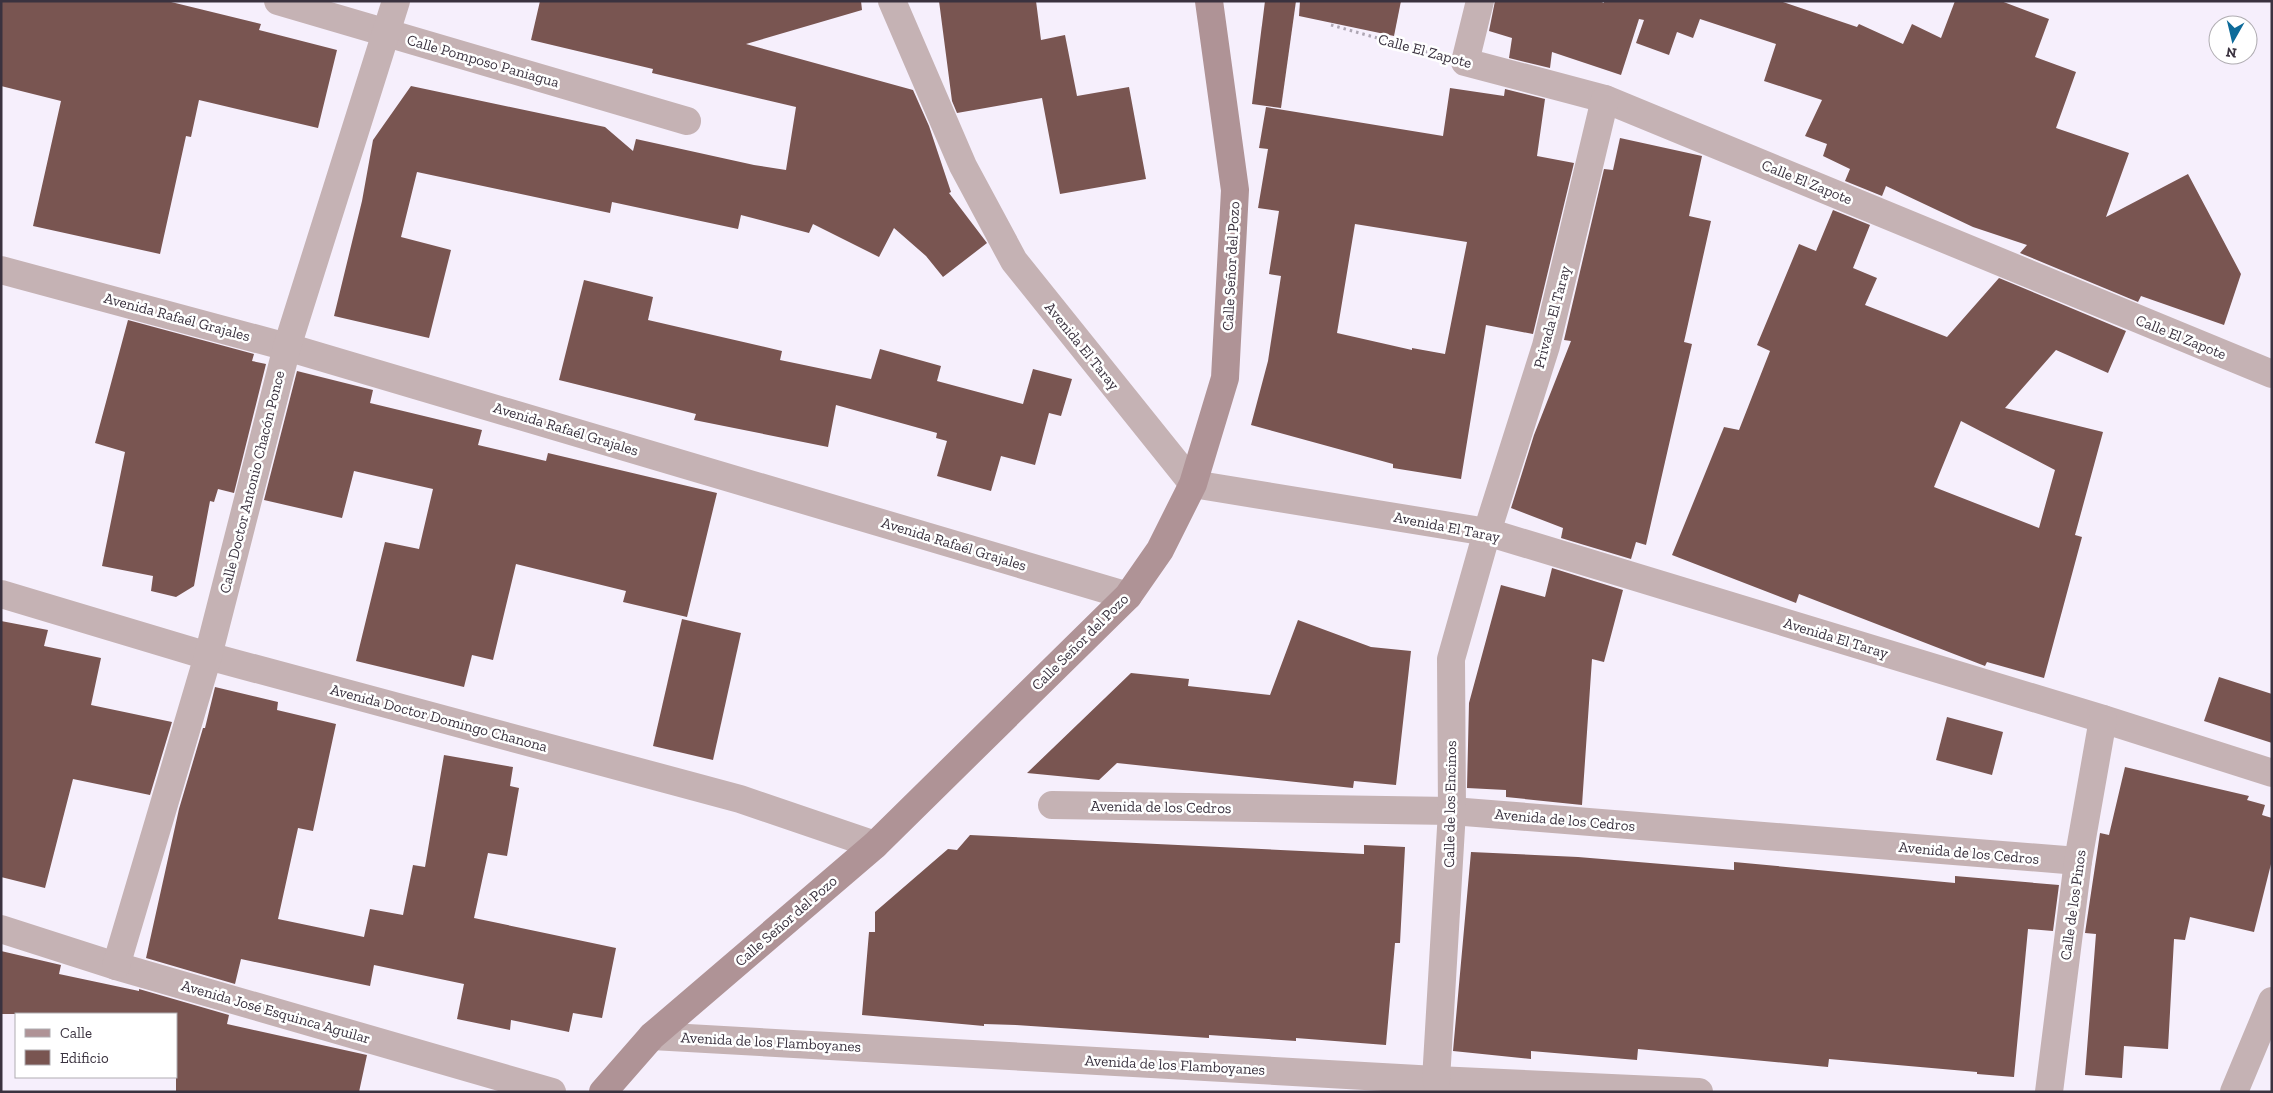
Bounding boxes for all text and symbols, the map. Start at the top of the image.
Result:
north arrow [2208,15,2258,65]
street label: Calle El Zapote [1376,30,1474,72]
street label: Calle Pomposo Paniagua [405,31,561,91]
text: N [2224,43,2238,62]
street label: Calle El Zapote [1759,156,1855,208]
street label: Calle Señor del Pozo [1219,201,1243,331]
street label: Privada El Taray [1530,263,1574,370]
street label: Avenida Rafaél Grajales [102,289,252,345]
street label: Avenida El Taray [1041,298,1123,394]
street label: Calle El Zapote [2133,311,2229,363]
street label: Calle Doctor Antonio Chacón Ponce [216,369,288,595]
street label: Avenida Rafaél Grajales [491,398,641,460]
street label: Avenida El Taray [1392,508,1502,546]
street label: Avenida Rafaél Grajales [879,513,1029,575]
street label: Calle Señor del Pozo [1028,590,1132,694]
street label: Avenida El Taray [1782,614,1891,663]
street label: Avenida Doctor Domingo Chanona [329,680,549,756]
street label: Calle de los Encinos [1440,740,1460,868]
street label: Avenida de los Cedros [1090,797,1232,817]
street label: Avenida de los Cedros [1494,805,1636,835]
street label: Avenida de los Cedros [1898,838,2040,868]
street label: Calle de los Pinos [2056,849,2090,961]
street label: Calle Señor del Pozo [731,872,841,970]
street label: Avenida José Esquinca Aguilar [179,976,373,1048]
legend [15,1013,178,1078]
text: Calle [60,1024,92,1042]
street label: Avenida de los Flamboyanes [680,1028,862,1056]
text: Edificio [60,1049,109,1067]
street label: Avenida de los Flamboyanes [1084,1051,1266,1079]

